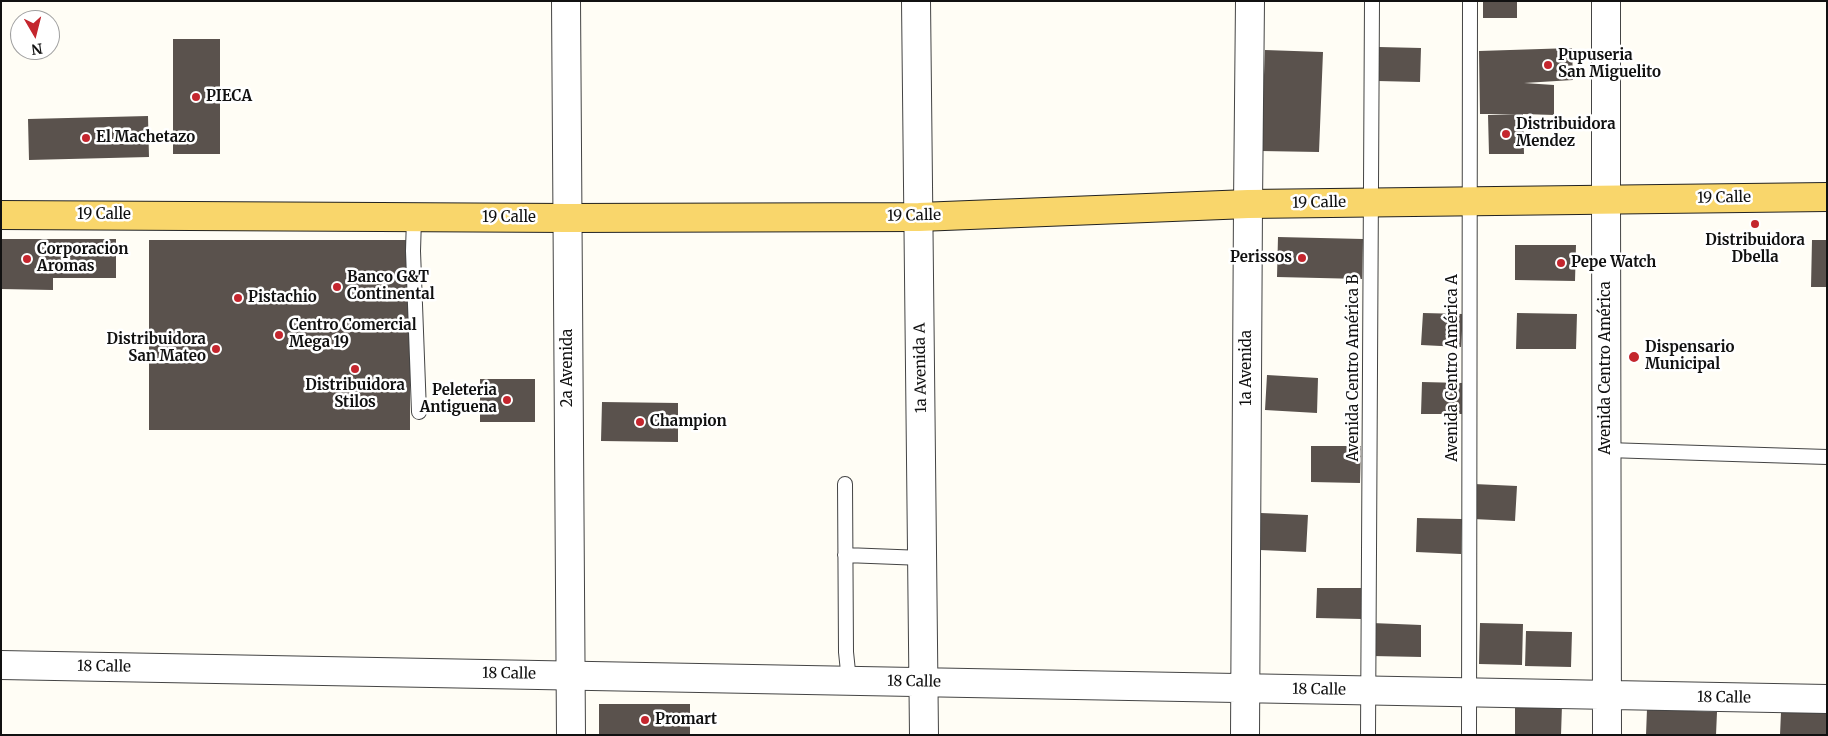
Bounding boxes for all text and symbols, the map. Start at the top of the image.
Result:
north arrow [10,10,60,60]
text: N [30,39,44,59]
place label: Pupuseria San Miguelito [1558,47,1661,82]
marker: Pupuseria San Miguelito [1542,59,1554,71]
place label: PIECA [206,88,252,106]
marker: PIECA [190,91,202,103]
place label: Distribuidora Mendez [1516,116,1616,151]
marker: Distribuidora Mendez [1500,128,1512,140]
place label: El Machetazo [96,129,195,147]
marker: El Machetazo [80,132,92,144]
street label: 19 Calle [1697,189,1751,207]
street label: 19 Calle [1292,194,1346,212]
street label: 19 Calle [77,206,131,224]
street label: 19 Calle [887,207,941,225]
street label: 19 Calle [482,209,536,227]
marker: Distribuidora Dbella [1749,218,1761,230]
place label: Distribuidora Dbella [1705,232,1805,267]
place label: Corporacion Aromas [37,241,128,276]
place label: Perissos [1230,249,1292,267]
marker: Perissos [1296,252,1308,264]
marker: Corporacion Aromas [21,253,33,265]
place label: Pepe Watch [1571,254,1656,272]
marker: Pepe Watch [1555,257,1567,269]
place label: Banco G&T Continental [347,269,435,304]
street label: Avenida Centro América B [1345,274,1363,462]
street label: Avenida Centro América A [1444,274,1462,462]
marker: Banco G&T Continental [331,281,343,293]
street label: Avenida Centro América [1597,281,1615,455]
place label: Pistachio [248,289,317,307]
marker: Pistachio [232,292,244,304]
place label: Centro Comercial Mega 19 [289,317,417,352]
street label: 1a Avenida A [911,323,931,413]
marker: Centro Comercial Mega 19 [273,329,285,341]
street label: 2a Avenida [559,329,577,407]
street label: 1a Avenida [1238,330,1256,406]
place label: Distribuidora San Mateo [106,331,206,366]
place label: Dispensario Municipal [1645,339,1734,374]
marker: Distribuidora San Mateo [210,343,222,355]
marker: Dispensario Municipal [1627,350,1641,364]
marker: Distribuidora Stilos [349,363,361,375]
place label: Distribuidora Stilos [305,377,405,412]
place label: Peleteria Antiguena [420,382,497,417]
marker: Peleteria Antiguena [501,394,513,406]
place label: Champion [650,413,727,431]
marker: Champion [634,416,646,428]
street label: 18 Calle [77,658,131,676]
street label: 18 Calle [482,665,536,683]
street label: 18 Calle [887,673,941,691]
street label: 18 Calle [1292,681,1346,699]
street label: 18 Calle [1697,689,1751,707]
place label: Promart [655,711,717,729]
marker: Promart [639,714,651,726]

